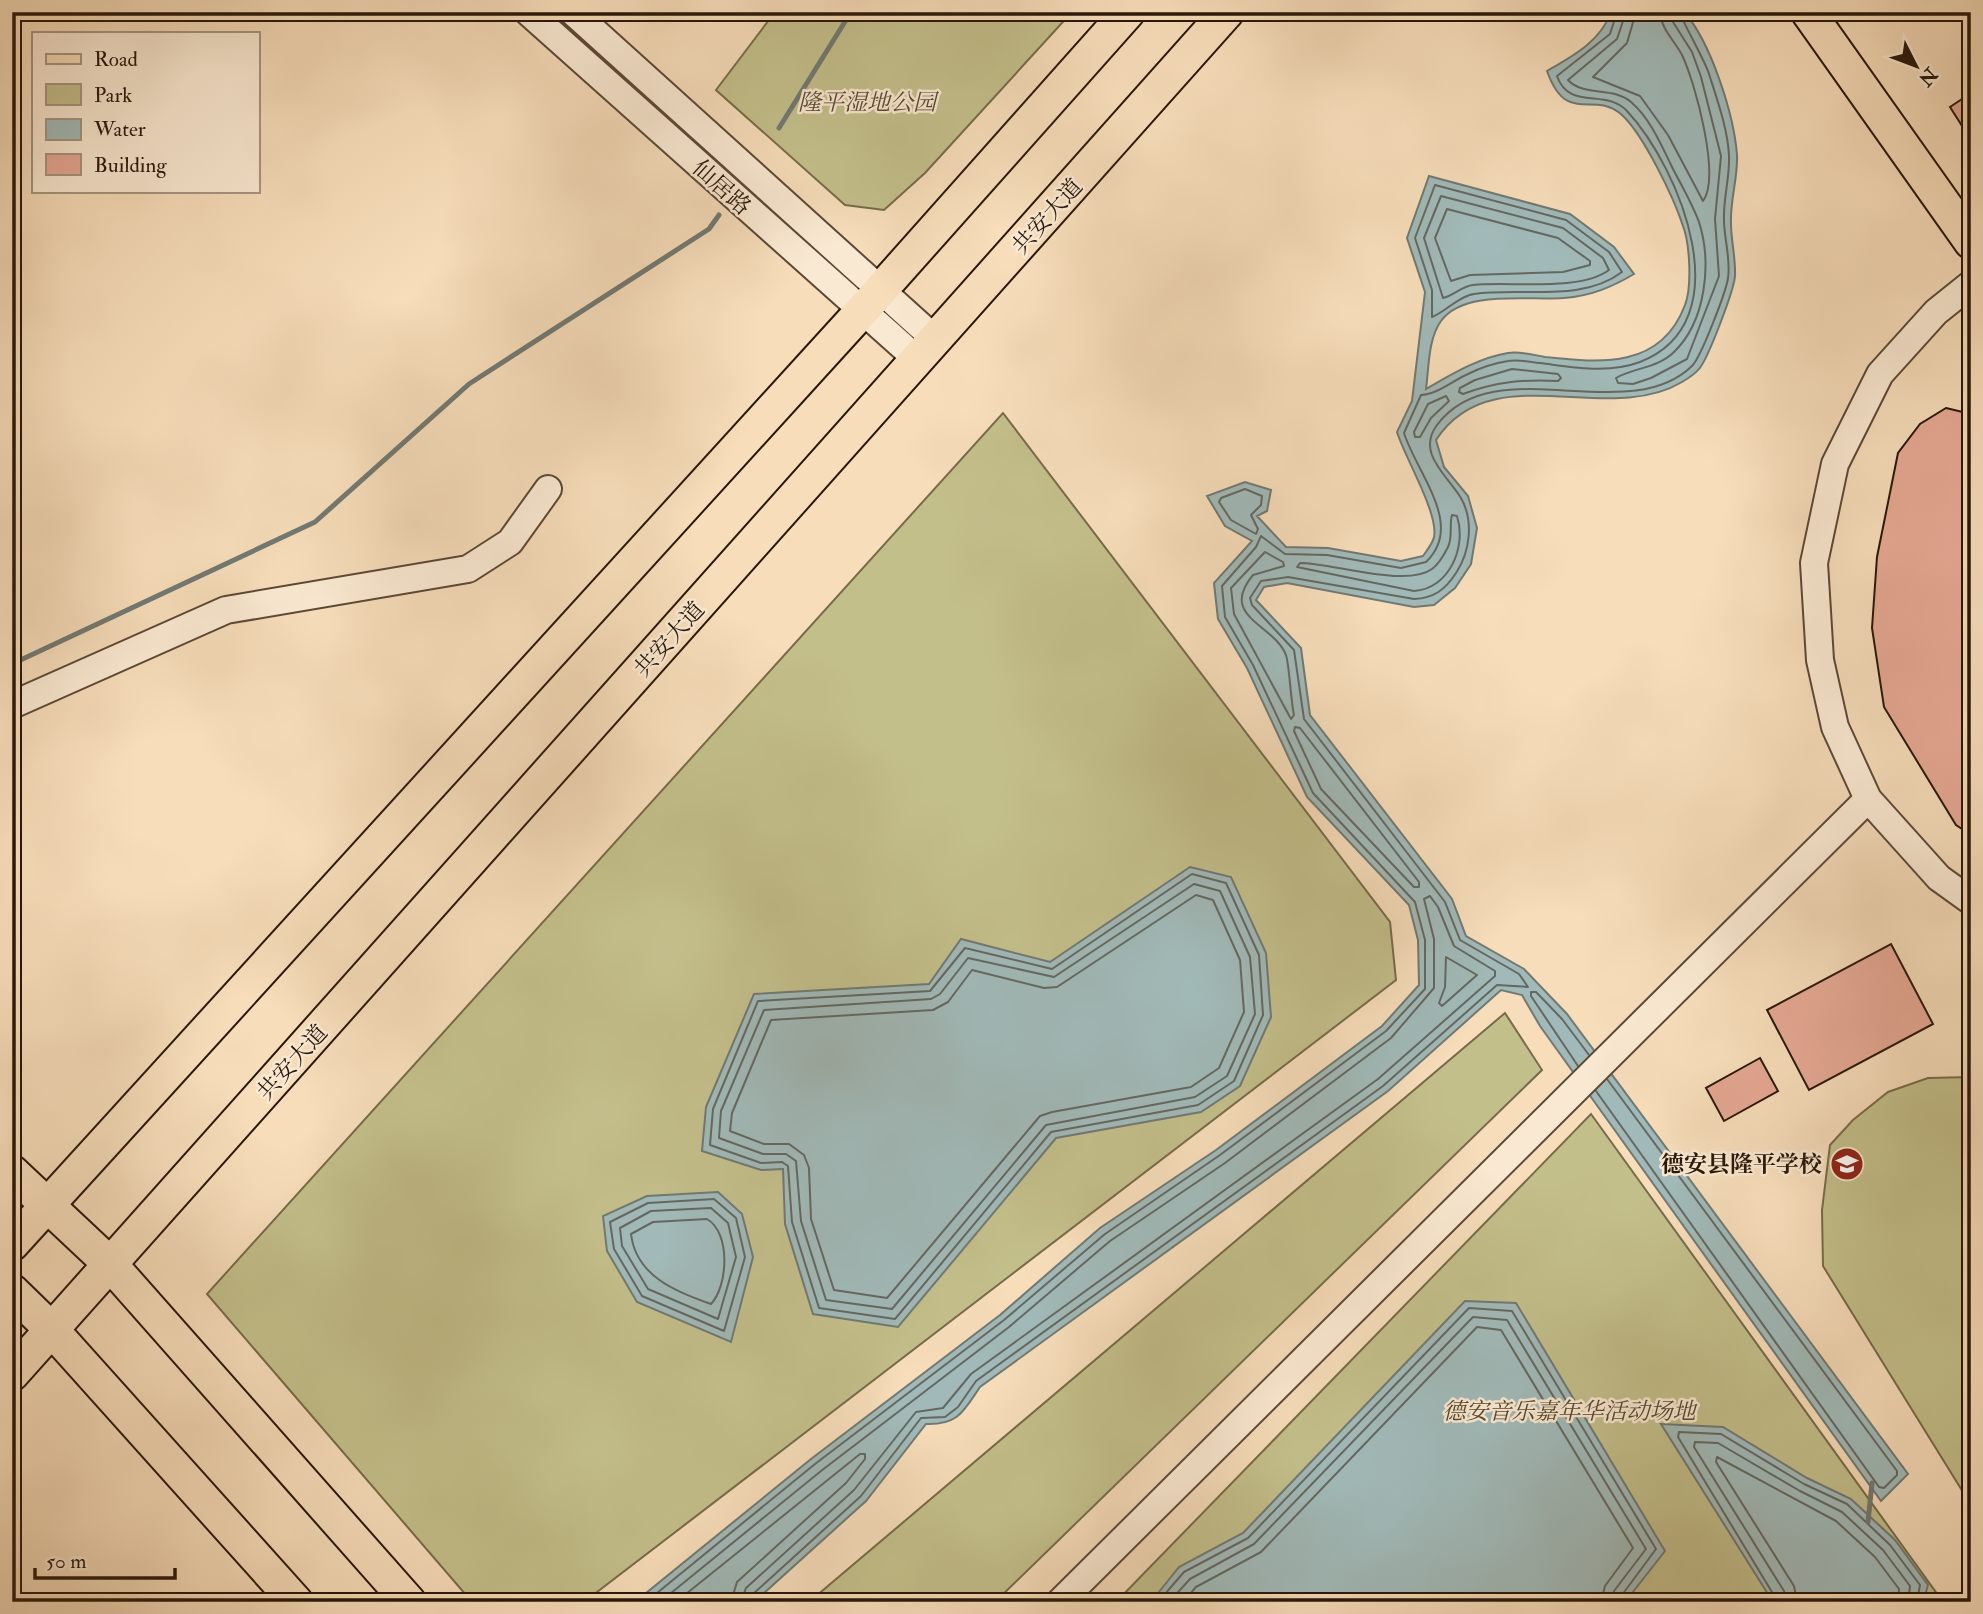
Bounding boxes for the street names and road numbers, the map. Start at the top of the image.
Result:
street label: 仙居路 [686,154,757,221]
street label: 共安大道 [1006,172,1089,260]
street label: 共安大道 [628,595,711,683]
street label: 共安大道 [251,1018,334,1106]

